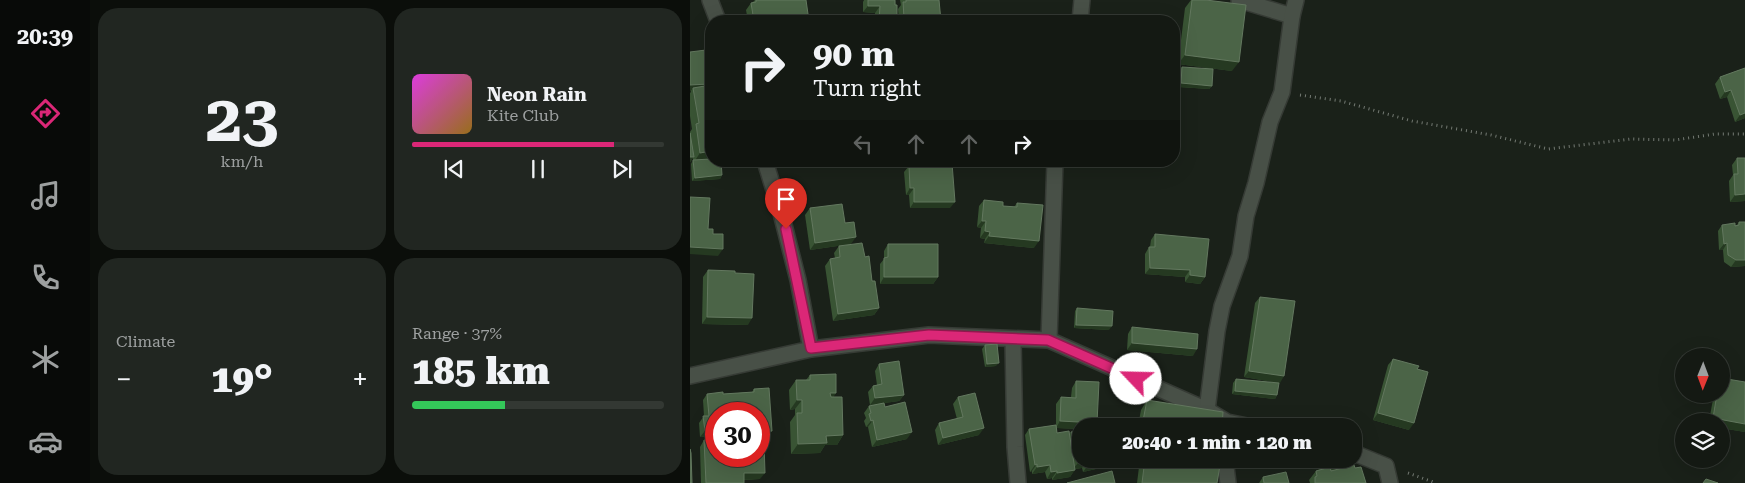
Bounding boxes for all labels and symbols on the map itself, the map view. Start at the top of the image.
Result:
pin [765,178,807,229]
north arrow [1675,348,1730,402]
position arrow [1109,352,1161,404]
speed limit sign: 30 [705,402,770,467]

